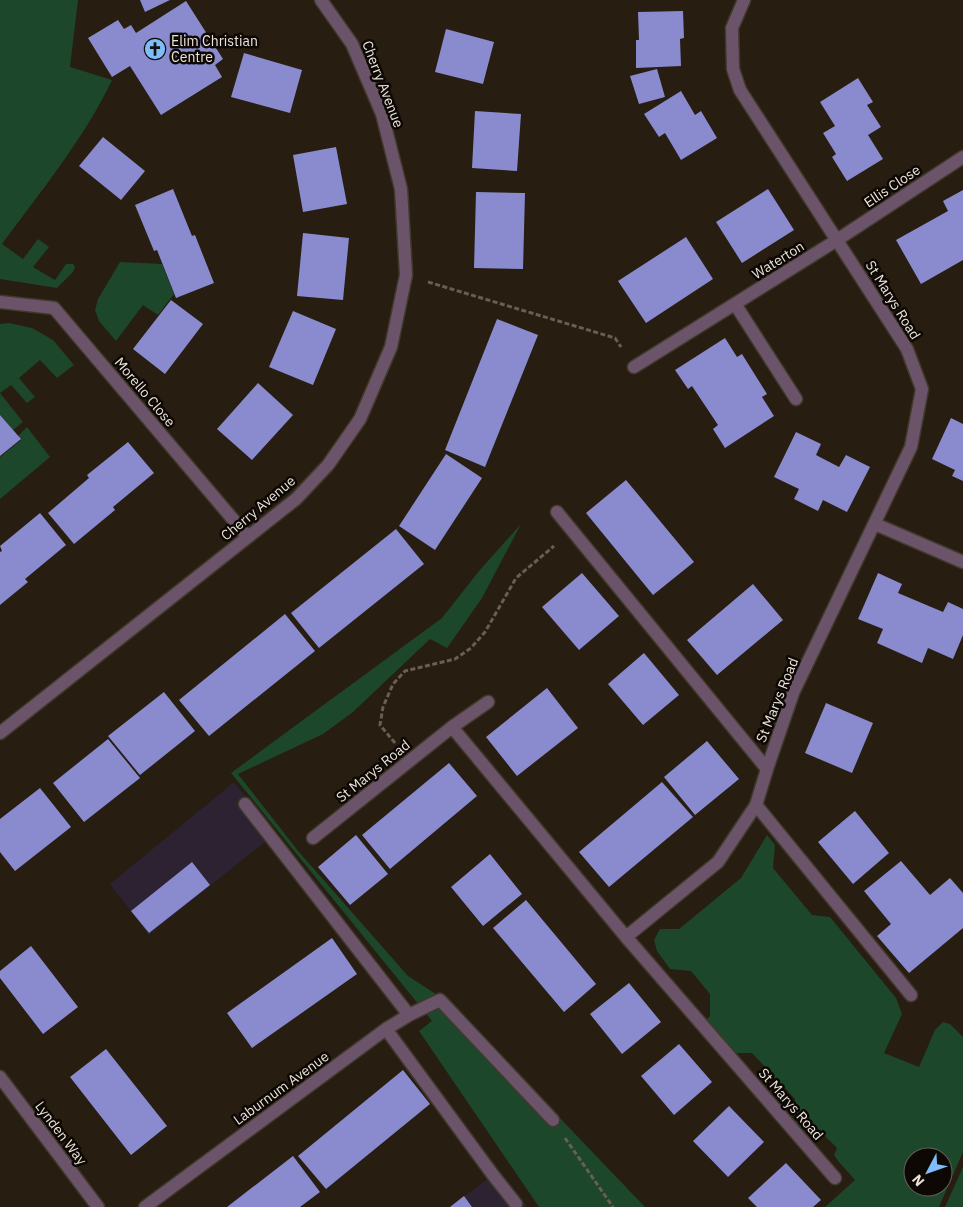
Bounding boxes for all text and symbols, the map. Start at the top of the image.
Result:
place label: Elim Christian Centre [171,32,258,66]
church icon: Elim Christian Centre [143,37,167,61]
street label: Cherry Avenue [358,38,408,130]
street label: Ellis Close [860,160,924,211]
street label: Waterton [749,237,807,283]
street label: St Marys Road [862,257,924,343]
street label: Morello Close [111,353,180,431]
street label: Cherry Avenue [217,471,299,544]
street label: St Marys Road [752,655,802,745]
street label: St Marys Road [332,736,414,806]
street label: Laburnum Avenue [230,1047,333,1129]
street label: St Marys Road [755,1064,827,1144]
street label: Lynden Way [31,1098,91,1168]
north arrow [903,1147,953,1197]
text: N [908,1171,928,1190]

